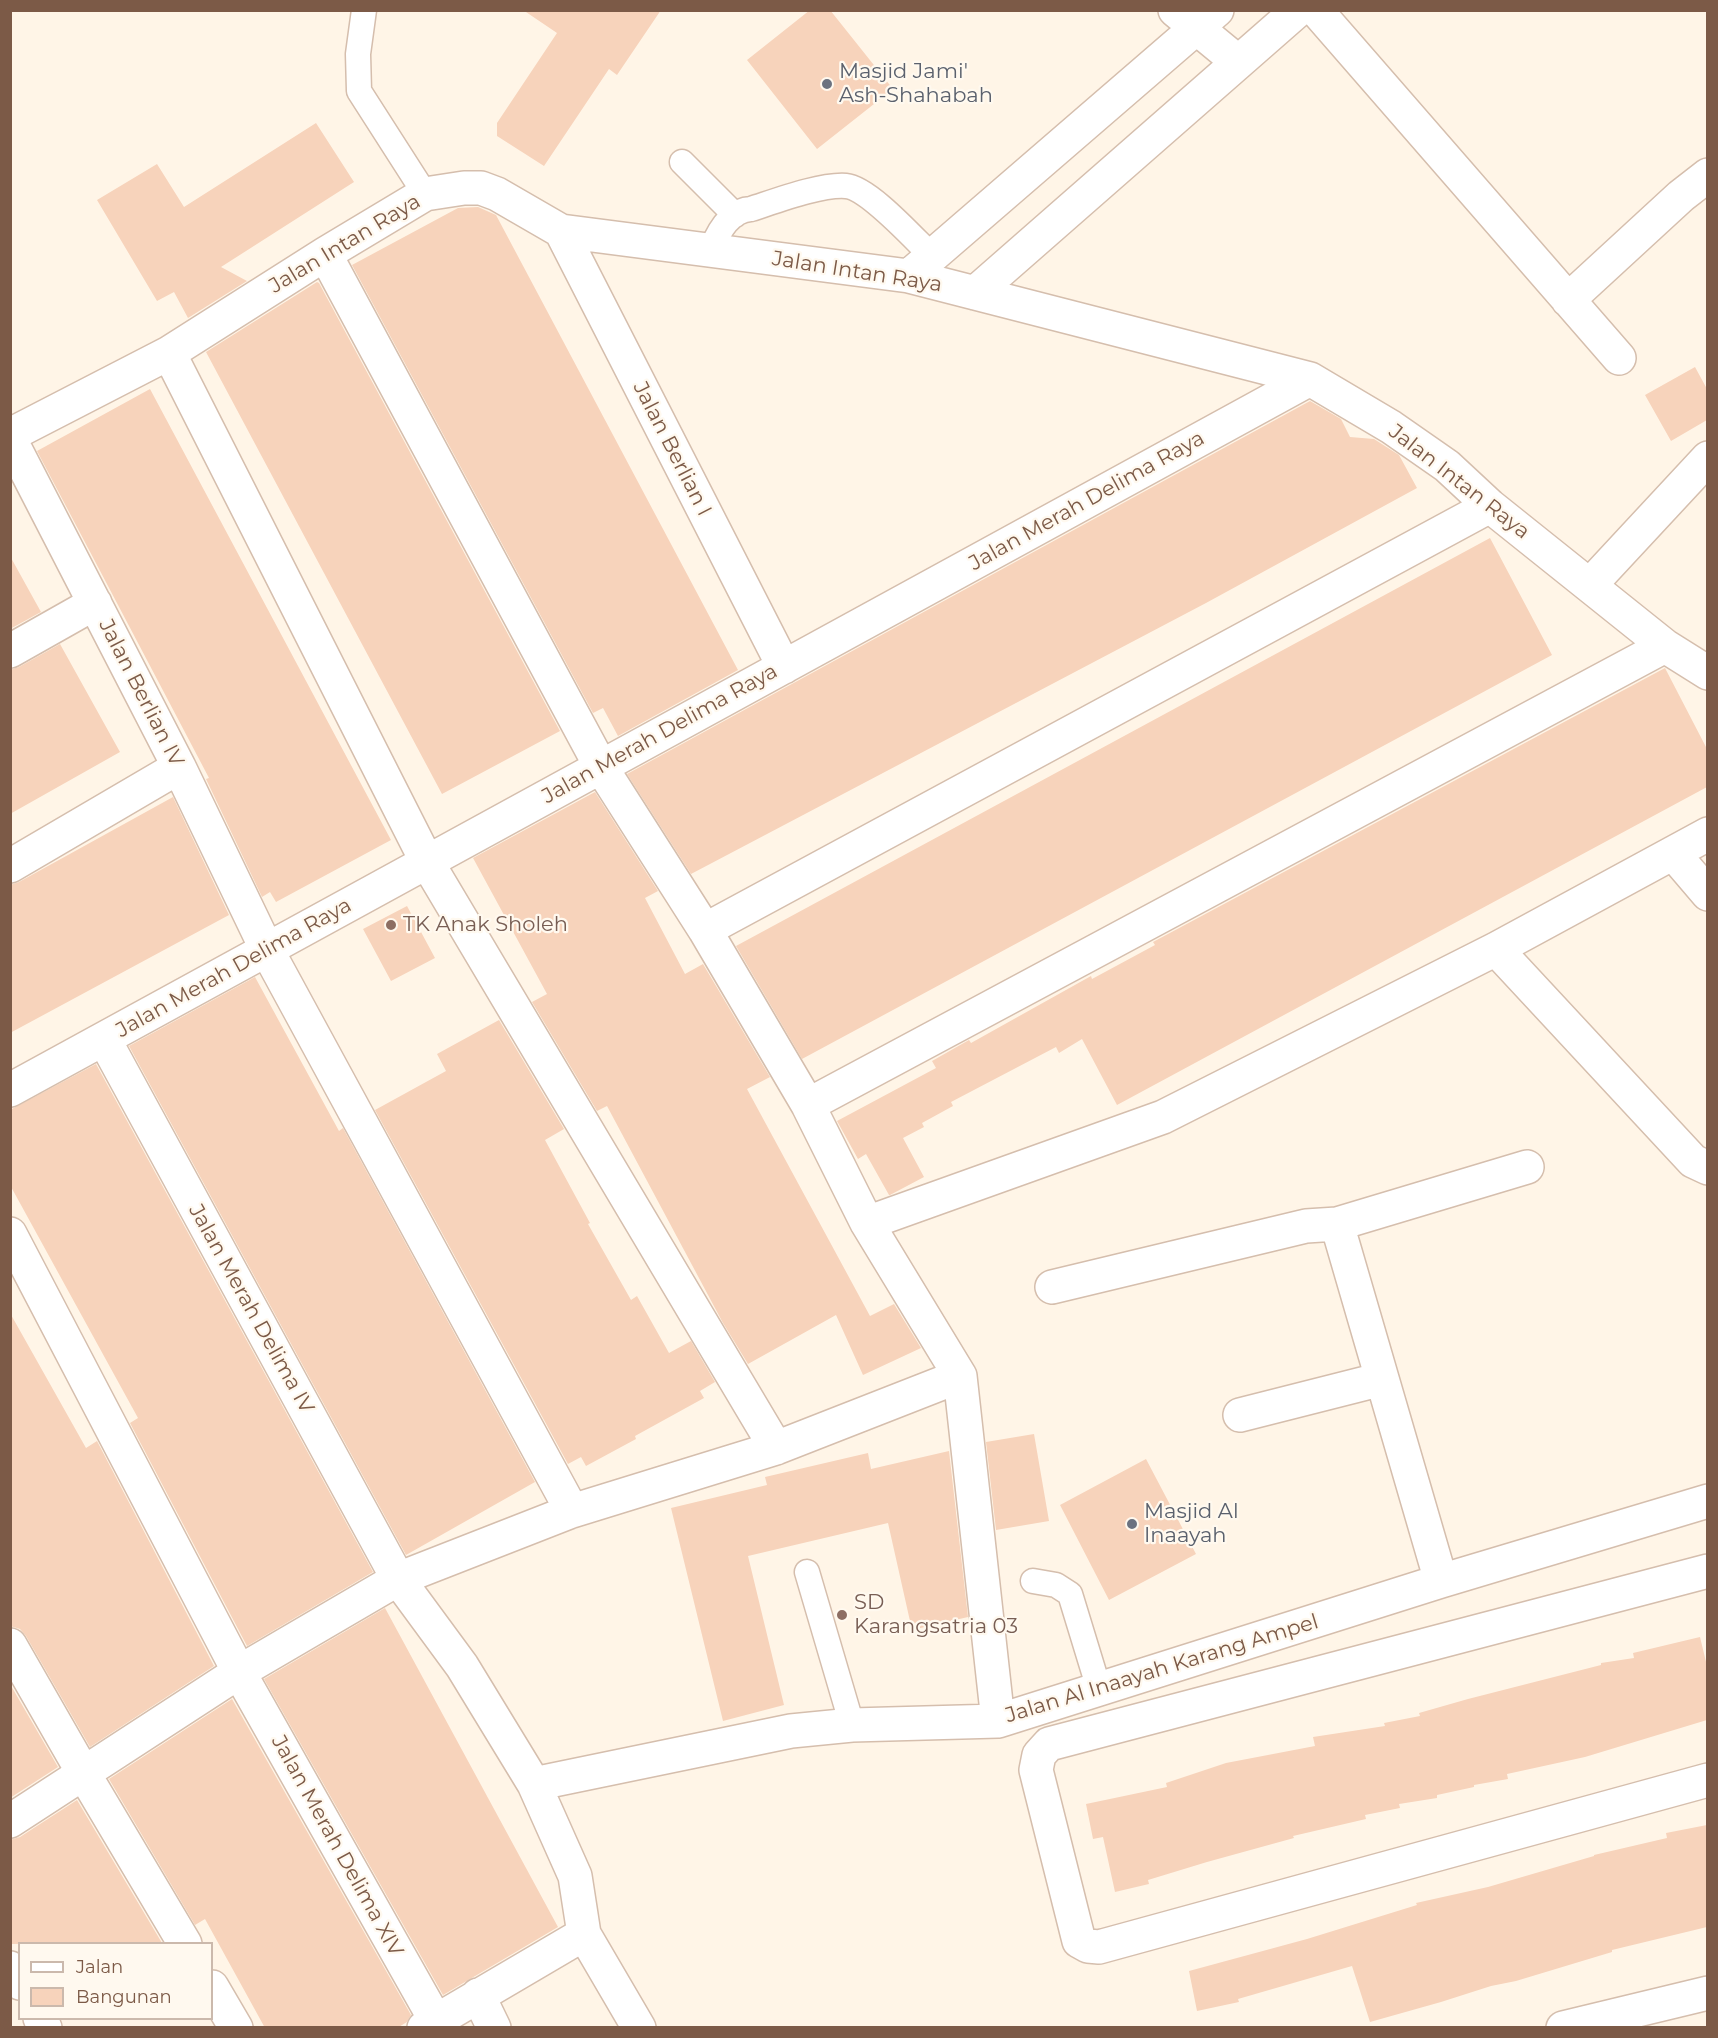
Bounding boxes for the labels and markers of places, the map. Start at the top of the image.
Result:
place label: Masjid Jami' Ash-Shahabah [839,59,993,109]
marker: Masjid Jami' Ash-Shahabah [820,77,834,91]
place label: TK Anak Sholeh [403,912,568,938]
marker: TK Anak Sholeh [384,918,398,932]
place label: Masjid Al Inaayah [1144,1499,1239,1549]
marker: Masjid Al Inaayah [1125,1517,1139,1531]
place label: SD Karangsatria 03 [854,1590,1018,1640]
marker: SD Karangsatria 03 [835,1608,849,1622]

